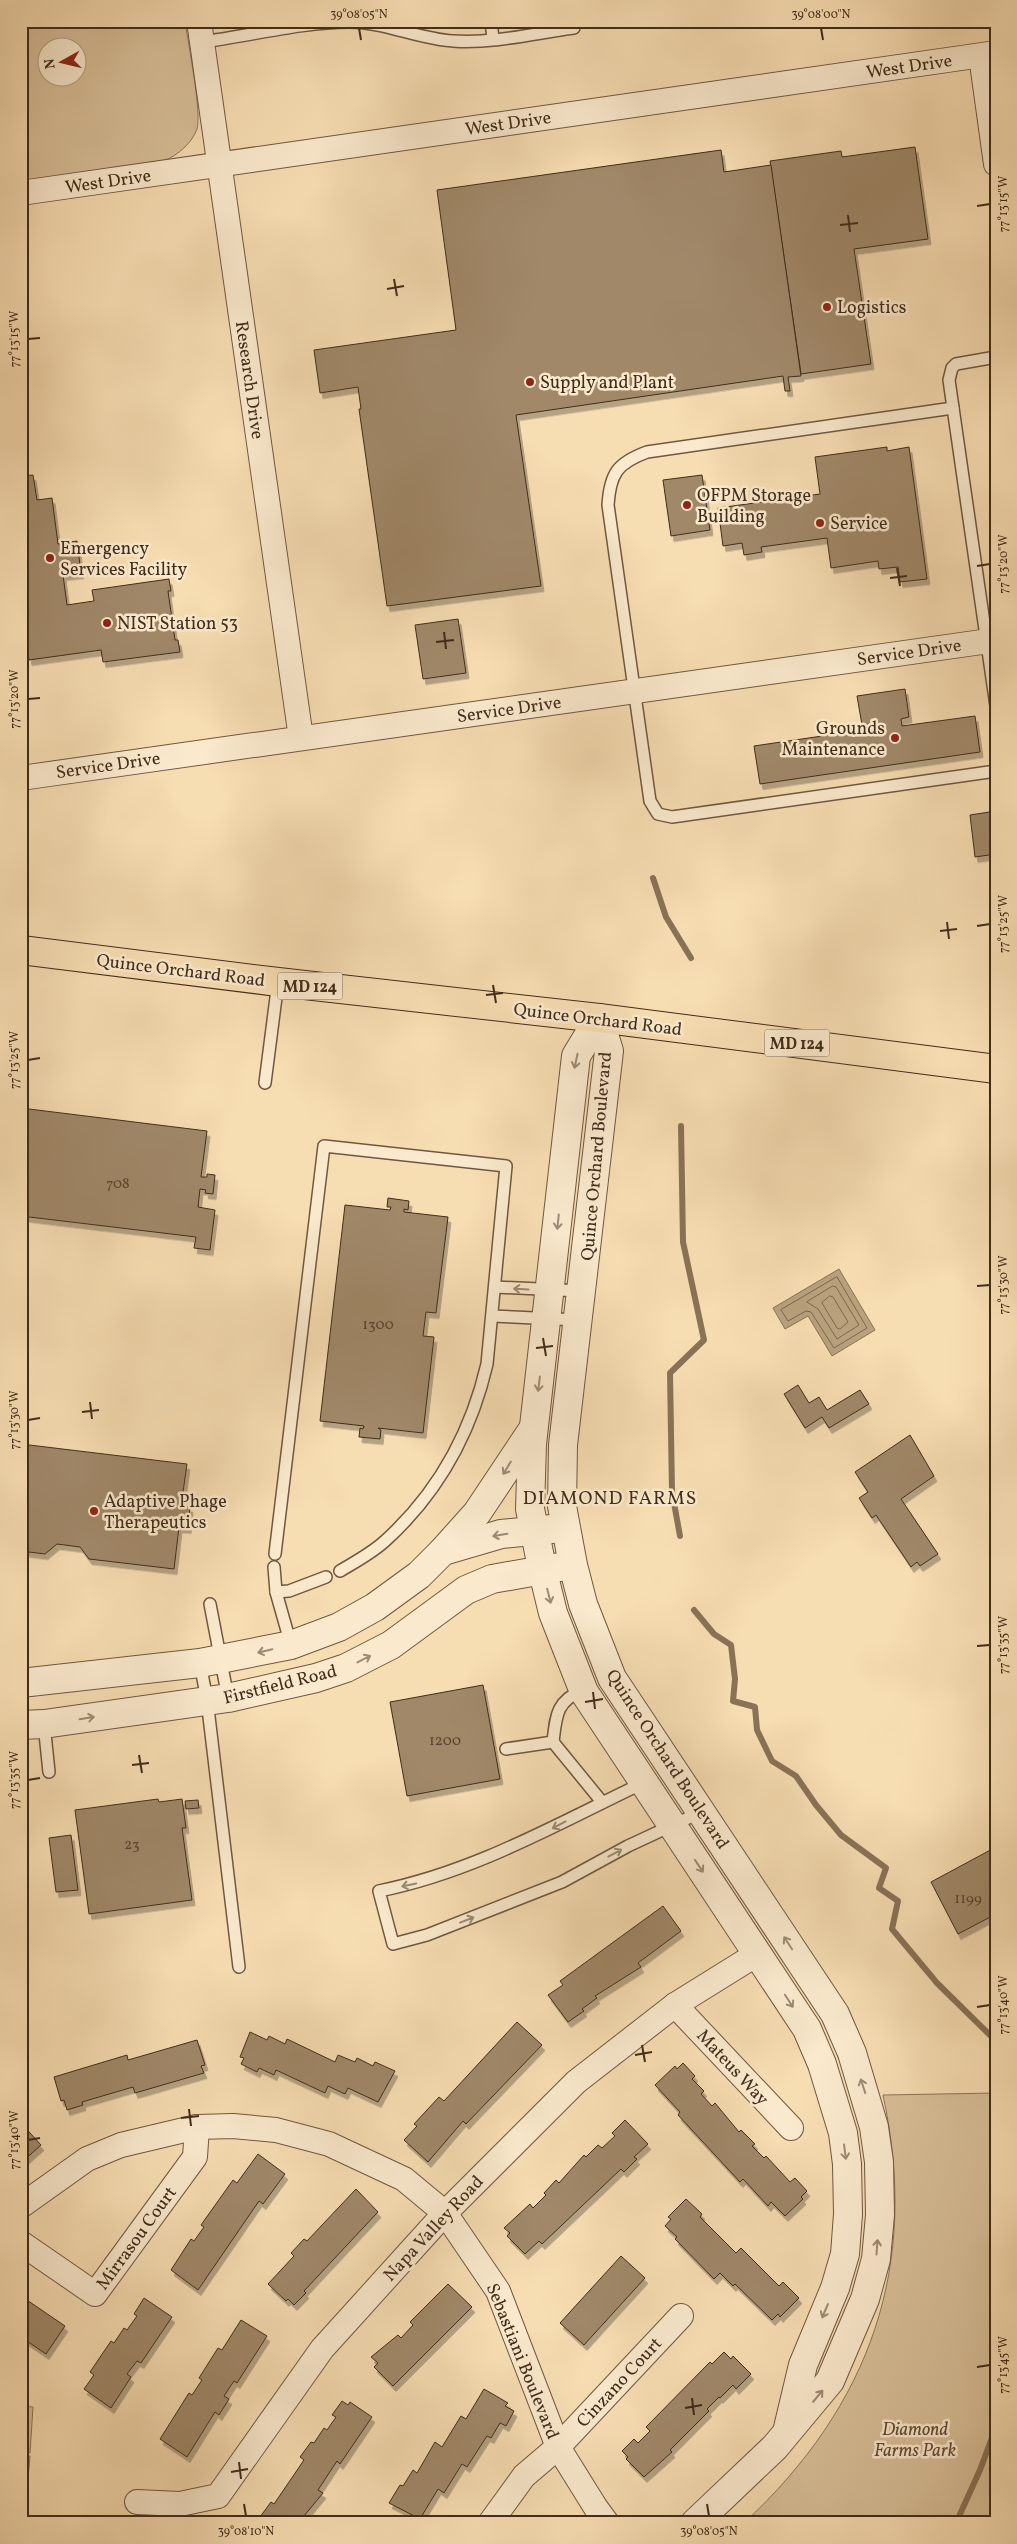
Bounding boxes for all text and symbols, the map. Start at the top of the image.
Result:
text: 39°08'05"N [330,7,388,23]
text: 39°08'00"N [791,7,851,23]
north arrow [38,38,88,88]
street label: West Drive [865,49,954,86]
text: N [40,57,61,70]
street label: West Drive [464,106,553,143]
street label: West Drive [64,164,153,201]
text: 77°13'15"W [996,176,1012,232]
place label: Logistics [837,296,906,321]
marker: Logistics [821,301,833,313]
text: 77°13'15"W [7,311,23,367]
street label: Research Drive [228,319,269,441]
place label: Supply and Plant [540,371,674,396]
marker: Supply and Plant [524,376,536,388]
place label: OFPM Storage Building [697,484,811,530]
marker: OFPM Storage Building [681,499,693,511]
place label: Service [830,512,888,537]
marker: Service [814,517,826,529]
text: 77°13'20"W [996,534,1012,594]
place label: Emergency Services Facility [60,537,188,583]
marker: Emergency Services Facility [44,552,56,564]
place label: NIST Station 53 [117,612,238,637]
marker: NIST Station 53 [101,617,113,629]
street label: Service Drive [855,634,963,673]
text: 77°13'20"W [7,669,23,729]
street label: Service Drive [455,691,563,730]
place label: Grounds Maintenance [781,717,885,763]
marker: Grounds Maintenance [889,732,901,744]
street label: Service Drive [54,747,162,786]
text: 77°13'25"W [996,895,1012,953]
street label: Quince Orchard Road [95,949,266,994]
road number: MD 124 [278,972,342,999]
street label: Quince Orchard Road [512,998,683,1043]
road number: MD 124 [764,1030,830,1056]
text: 77°13'25"W [7,1031,23,1089]
street label: Quince Orchard Boulevard [576,1051,619,1262]
one-way arrow [571,1053,581,1069]
house number: 708 [106,1174,130,1195]
one-way arrow [553,1214,563,1230]
text: 77°13'30"W [996,1256,1012,1314]
one-way arrow [514,1285,530,1294]
house number: 1300 [362,1315,394,1336]
one-way arrow [534,1375,544,1391]
text: 77°13'30"W [7,1391,23,1449]
one-way arrow [502,1461,512,1475]
district label: DIAMOND FARMS [523,1486,697,1512]
place label: Adaptive Phage Therapeutics [104,1490,227,1536]
marker: Adaptive Phage Therapeutics [88,1505,100,1517]
one-way arrow [493,1531,509,1541]
one-way arrow [545,1588,554,1604]
text: 77°13'35"W [996,1616,1012,1674]
one-way arrow [257,1647,273,1656]
one-way arrow [357,1654,372,1664]
street label: Firstfield Road [221,1659,340,1712]
street label: Quince Orchard Boulevard [599,1665,734,1855]
one-way arrow [79,1712,95,1722]
house number: 1200 [429,1731,461,1752]
text: 77°13'35"W [7,1751,23,1809]
one-way arrow [552,1820,567,1830]
house number: 23 [124,1835,140,1856]
one-way arrow [607,1848,622,1857]
one-way arrow [694,1859,704,1873]
one-way arrow [401,1881,417,1890]
house number: 1199 [954,1889,982,1910]
one-way arrow [459,1915,474,1924]
one-way arrow [783,1936,793,1950]
text: 77°13'40"W [996,1975,1012,2035]
one-way arrow [784,1994,794,2008]
street label: Mateus Way [690,2024,774,2112]
one-way arrow [858,2079,867,2094]
text: 77°13'40"W [7,2110,23,2170]
one-way arrow [841,2144,851,2160]
street label: Napa Valley Road [378,2170,490,2288]
street label: Mirrasou Court [91,2182,183,2296]
one-way arrow [873,2239,882,2255]
street label: Sebastiani Boulevard [479,2280,564,2443]
one-way arrow [820,2303,830,2318]
street label: Cinzano Court [572,2332,669,2434]
text: 77°13'45"W [996,2336,1012,2394]
one-way arrow [812,2390,823,2403]
park label: Diamond Farms Park [874,2418,956,2464]
text: 39°08'10"N [218,2524,274,2540]
text: 39°08'05"N [680,2524,738,2540]

